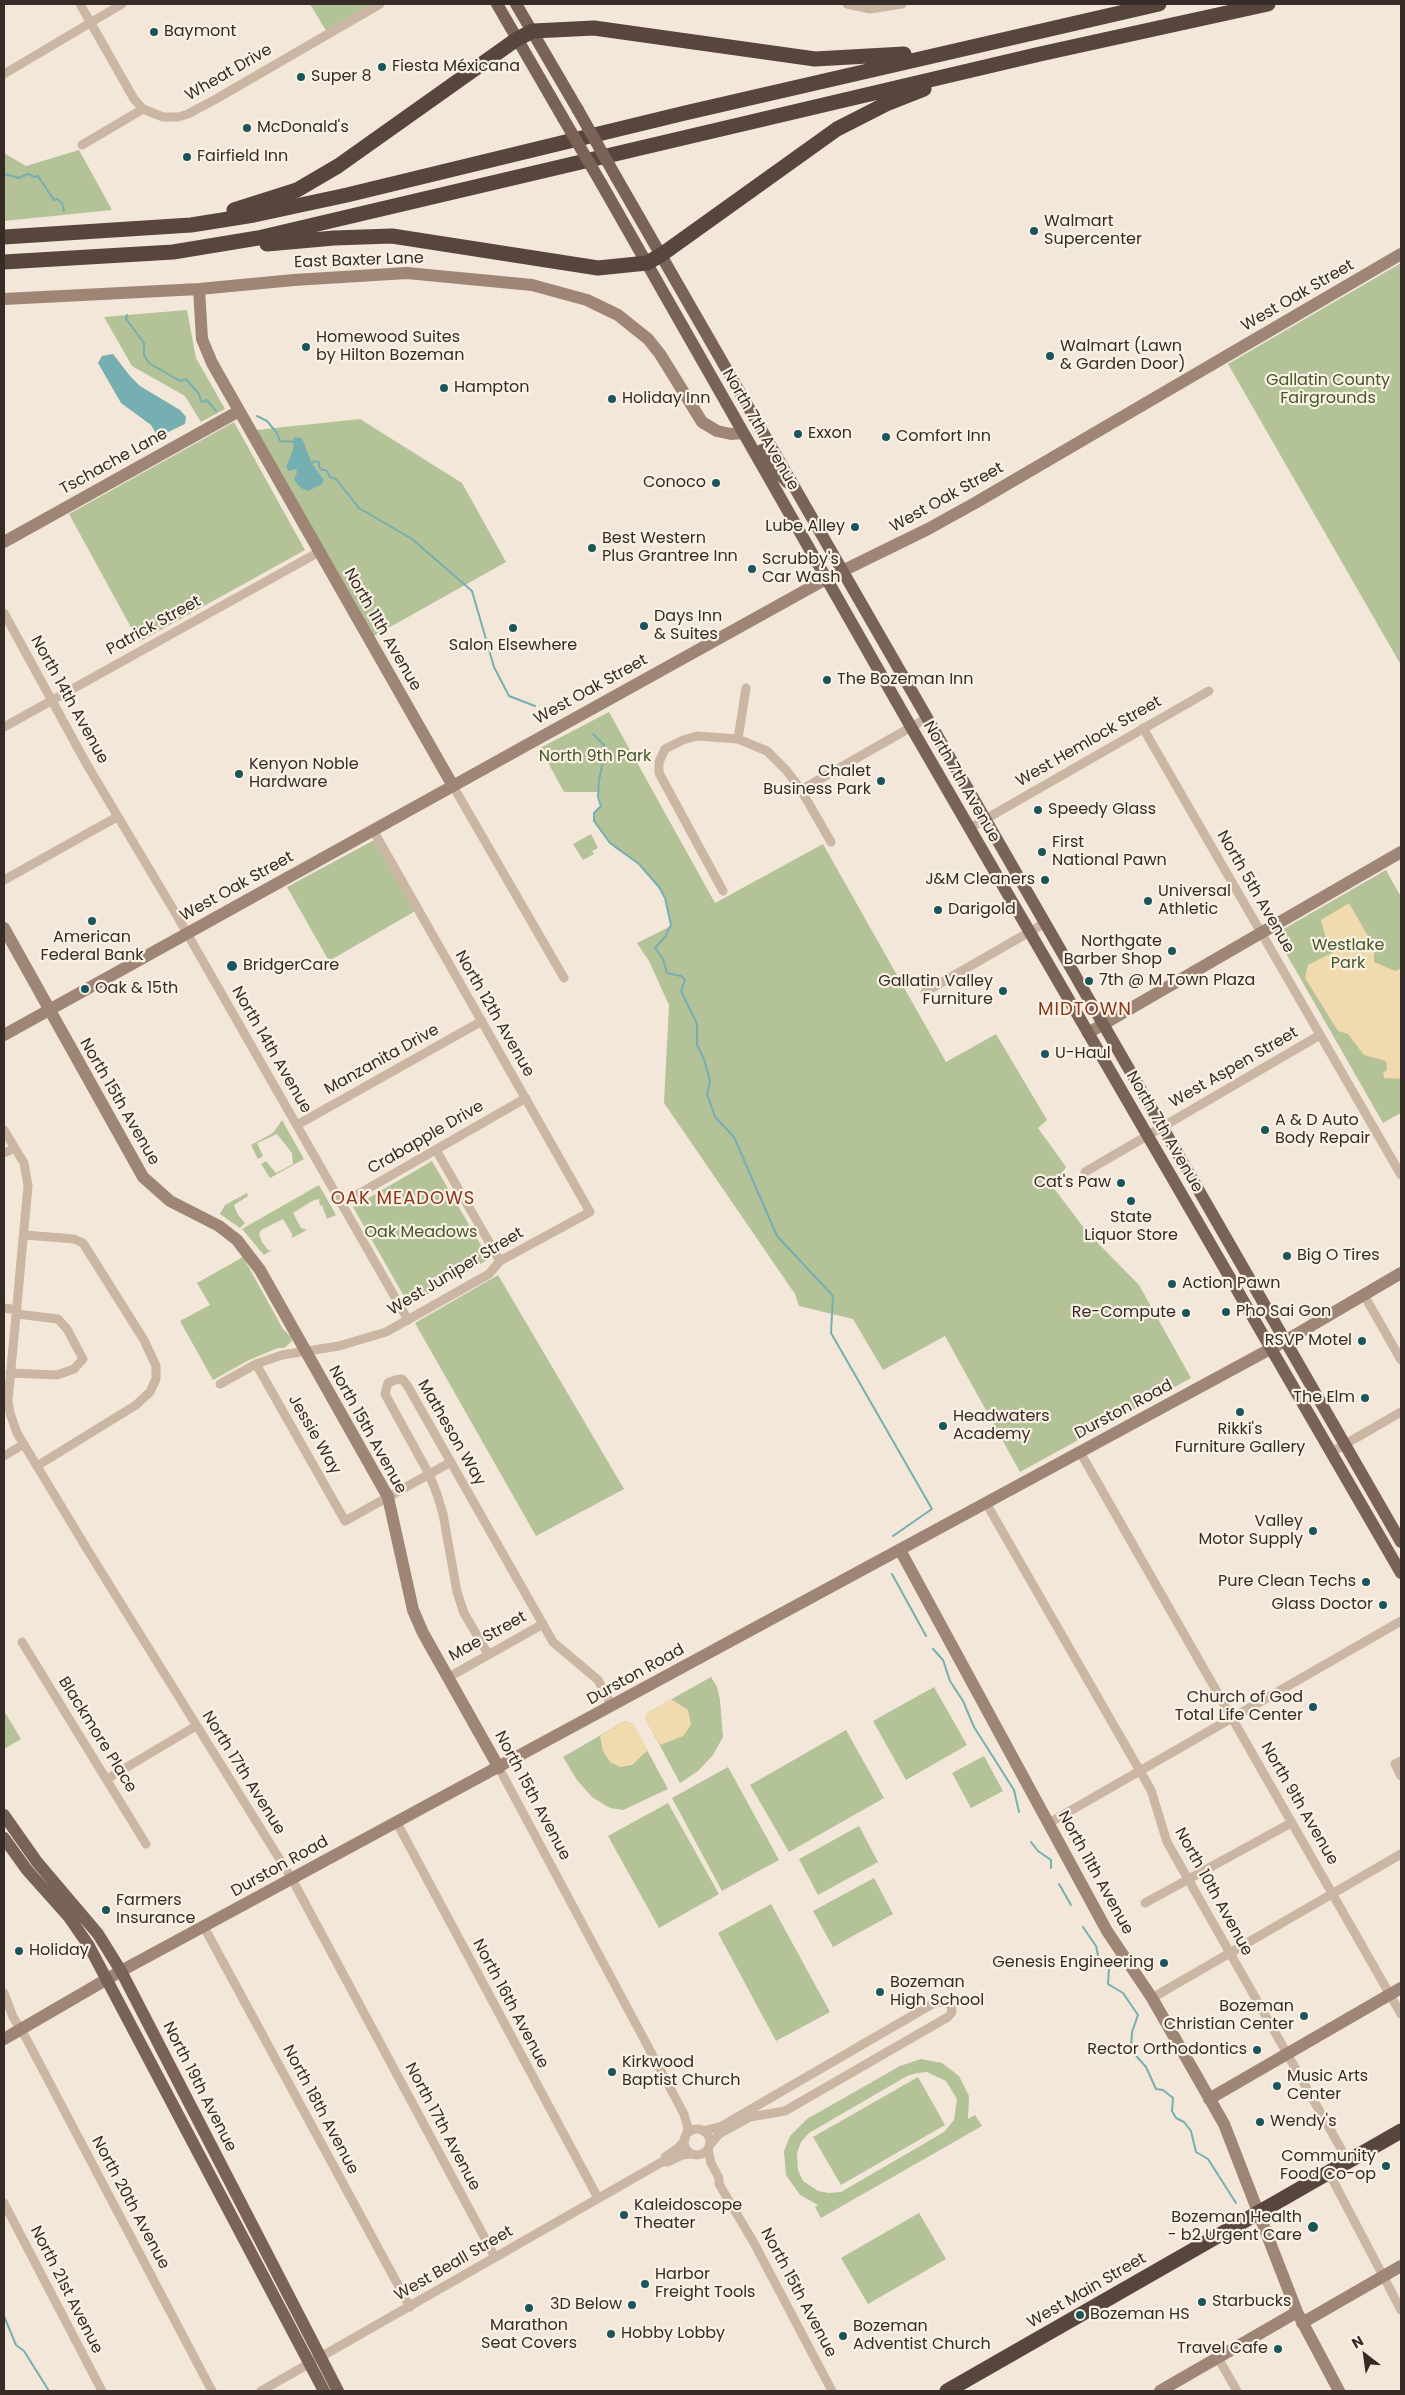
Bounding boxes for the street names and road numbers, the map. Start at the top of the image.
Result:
street label: Wheat Drive [182,40,276,106]
street label: East Baxter Lane [294,249,424,273]
street label: West Oak Street [1238,256,1358,336]
street label: North 7th Avenue [717,366,803,494]
street label: Tschache Lane [57,425,171,499]
street label: West Oak Street [887,459,1007,537]
street label: North 11th Avenue [339,565,425,695]
street label: Patrick Street [103,592,205,660]
street label: North 14th Avenue [26,633,112,767]
street label: West Oak Street [531,651,651,729]
street label: West Hemlock Street [1013,693,1165,791]
street label: North 7th Avenue [918,718,1004,846]
street label: North 5th Avenue [1212,827,1298,957]
street label: West Oak Street [177,848,297,926]
street label: North 12th Avenue [450,947,538,1081]
street label: North 14th Avenue [227,983,315,1117]
street label: Manzanita Drive [321,1021,443,1099]
street label: West Aspen Street [1166,1023,1302,1113]
street label: North 15th Avenue [75,1035,163,1169]
street label: North 7th Avenue [1121,1068,1207,1196]
street label: Crabapple Drive [365,1097,487,1179]
street label: West Juniper Street [385,1224,527,1320]
street label: North 15th Avenue [324,1363,410,1497]
street label: Durston Road [1072,1376,1176,1444]
street label: Matheson Way [413,1377,489,1489]
street label: Jessie Way [284,1392,344,1478]
street label: Mae Street [446,1608,530,1666]
street label: Durston Road [584,1640,688,1710]
street label: Blackmore Place [54,1674,140,1796]
street label: North 17th Avenue [197,1708,289,1838]
street label: North 15th Avenue [490,1728,574,1864]
street label: North 9th Avenue [1256,1739,1342,1869]
street label: North 11th Avenue [1053,1808,1137,1938]
street label: North 10th Avenue [1170,1825,1256,1959]
street label: Durston Road [228,1832,332,1902]
street label: North 16th Avenue [468,1936,552,2072]
street label: North 19th Avenue [158,2019,240,2155]
street label: North 18th Avenue [278,2042,362,2178]
street label: North 17th Avenue [400,2060,484,2194]
street label: North 20th Avenue [87,2133,173,2273]
street label: West Beall Street [391,2222,517,2306]
street label: North 21st Avenue [26,2223,106,2357]
street label: North 15th Avenue [756,2225,840,2361]
street label: West Main Street [1024,2249,1150,2333]

